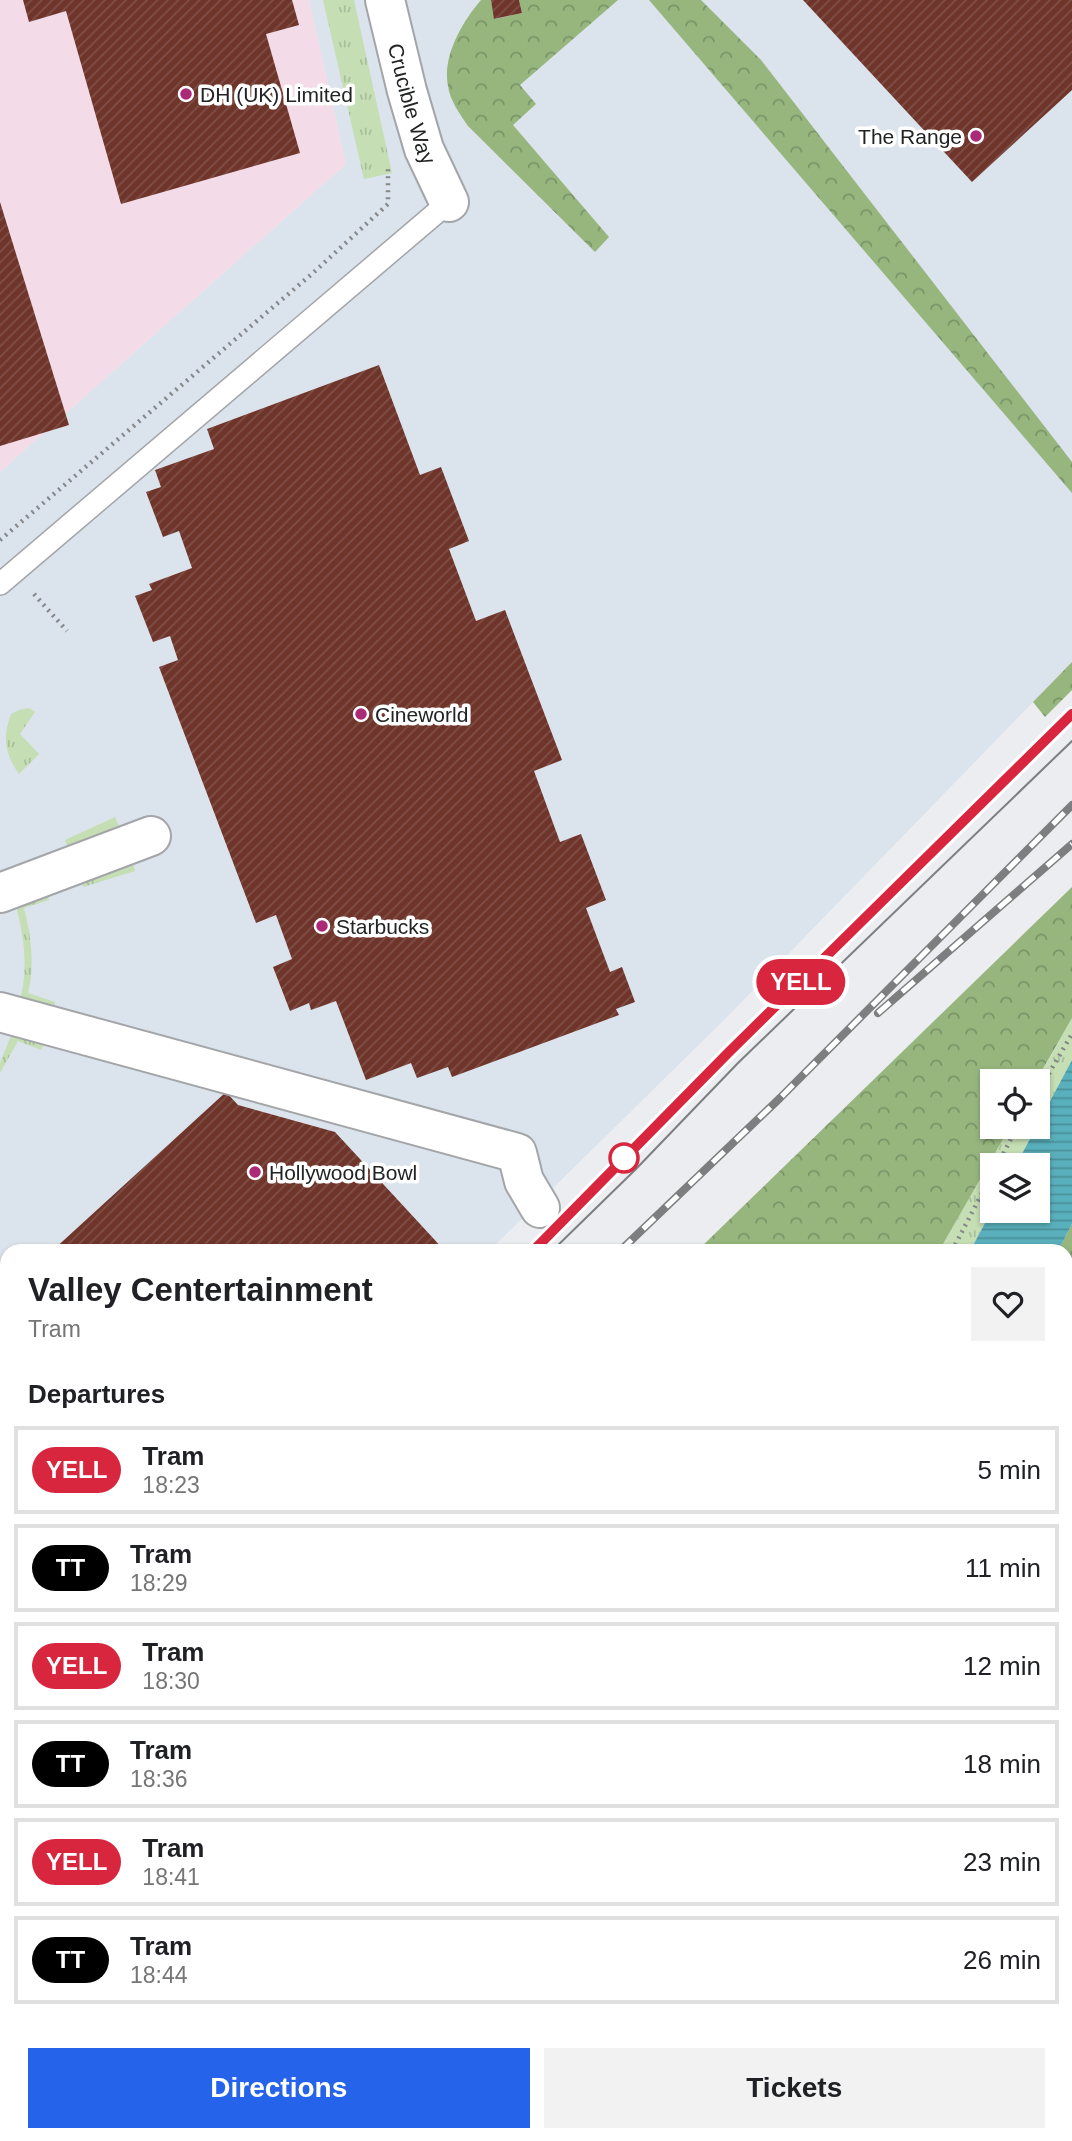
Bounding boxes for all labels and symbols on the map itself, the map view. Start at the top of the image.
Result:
street label: Crucible Way [384,41,441,168]
place label: DH (UK) Limited [200,83,353,106]
marker: DH (UK) Limited [178,86,194,102]
place label: The Range [858,125,962,148]
marker: The Range [968,128,984,144]
place label: Cineworld [375,703,468,726]
marker: Cineworld [353,706,369,722]
place label: Starbucks [336,915,429,938]
marker: Starbucks [314,918,330,934]
line badge: YELL [752,959,850,1005]
unlabelled marker [609,1143,639,1173]
place label: Hollywood Bowl [269,1161,417,1184]
marker: Hollywood Bowl [247,1164,263,1180]

